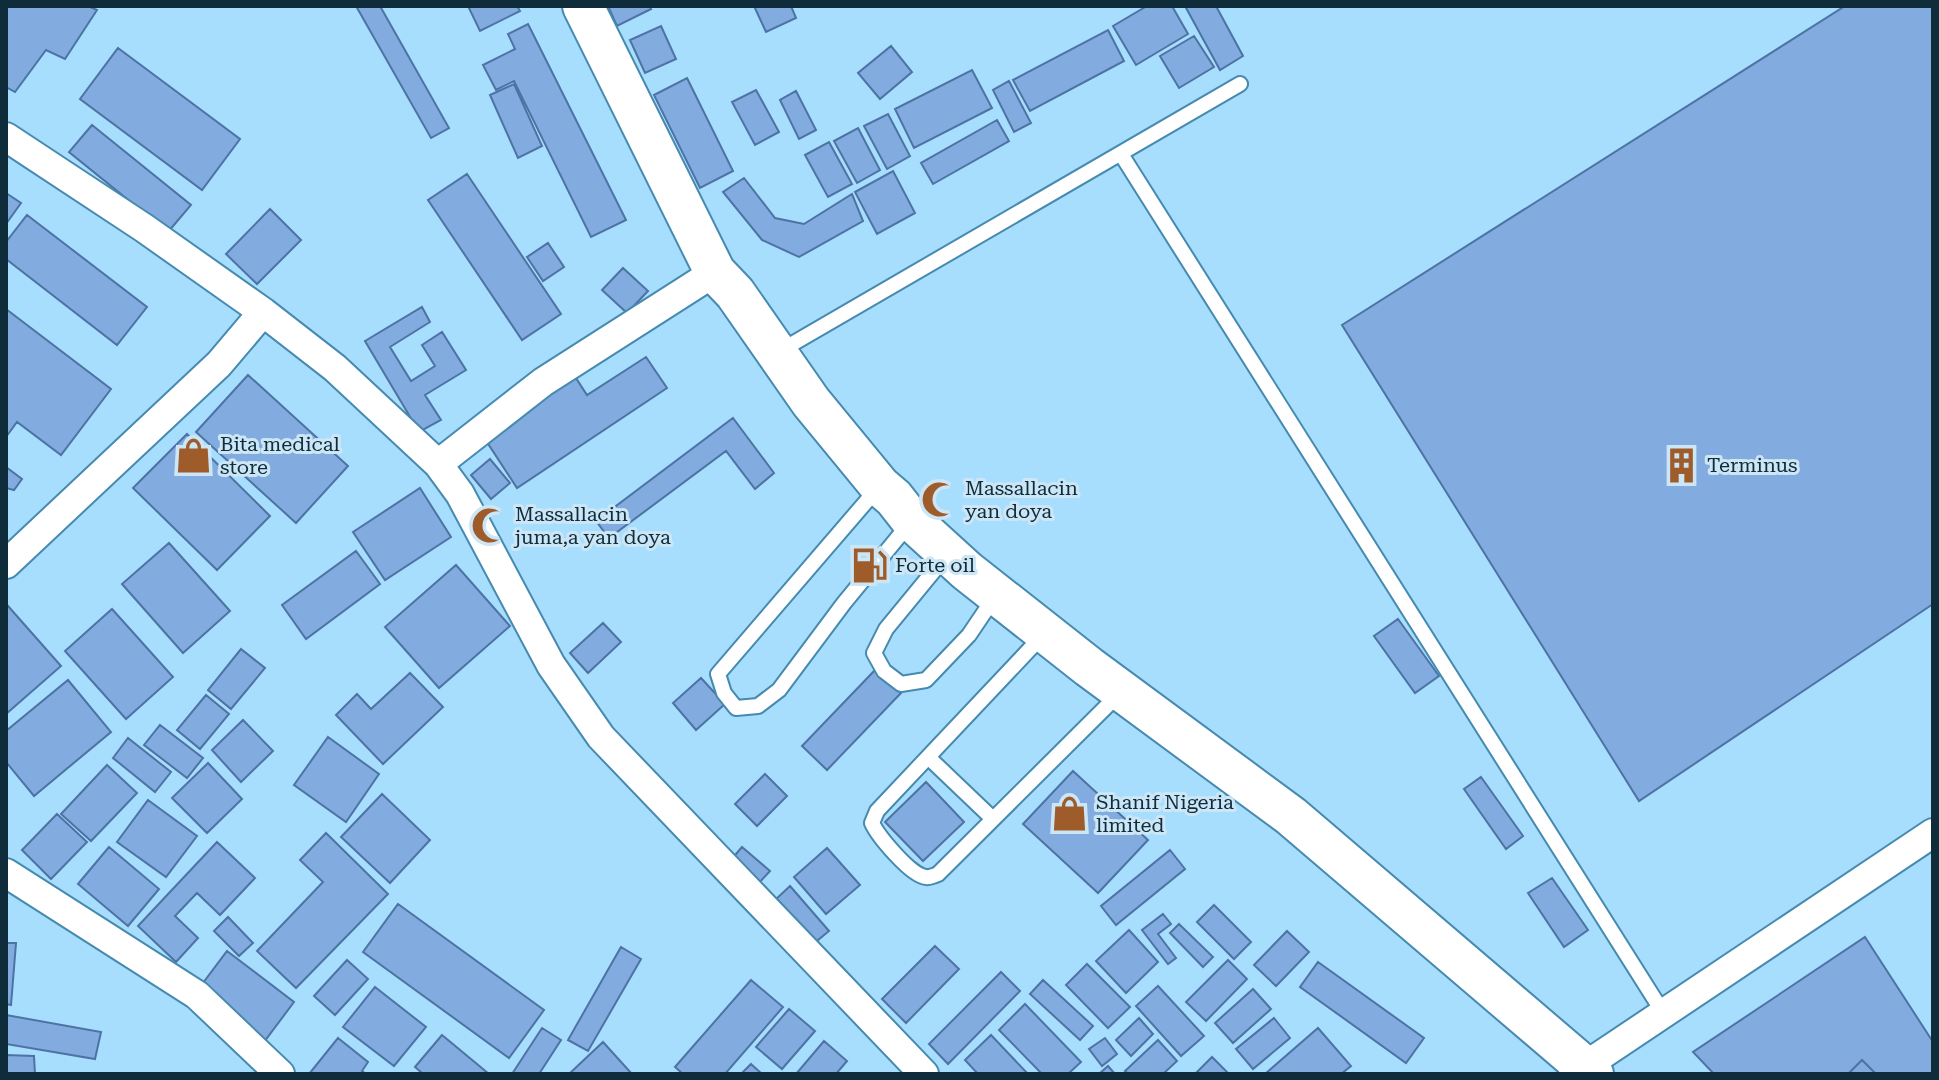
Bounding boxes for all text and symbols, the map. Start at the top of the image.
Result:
place label: Bita medical store [220,432,340,479]
shop icon: Bita medical store [175,437,213,475]
building icon: Terminus [1662,446,1700,484]
place label: Terminus [1707,453,1798,477]
place label: Massallacin yan doya [965,476,1078,523]
mosque icon: Massallacin yan doya [920,480,958,518]
place label: Massallacin juma,a yan doya [513,502,671,549]
mosque icon: Massallacin juma,a yan doya [470,507,508,545]
fuel station icon: Forte oil [850,546,888,584]
place label: Forte oil [895,553,975,577]
place label: Shanif Nigeria limited [1096,790,1234,837]
shop icon: Shanif Nigeria limited [1051,794,1089,832]

